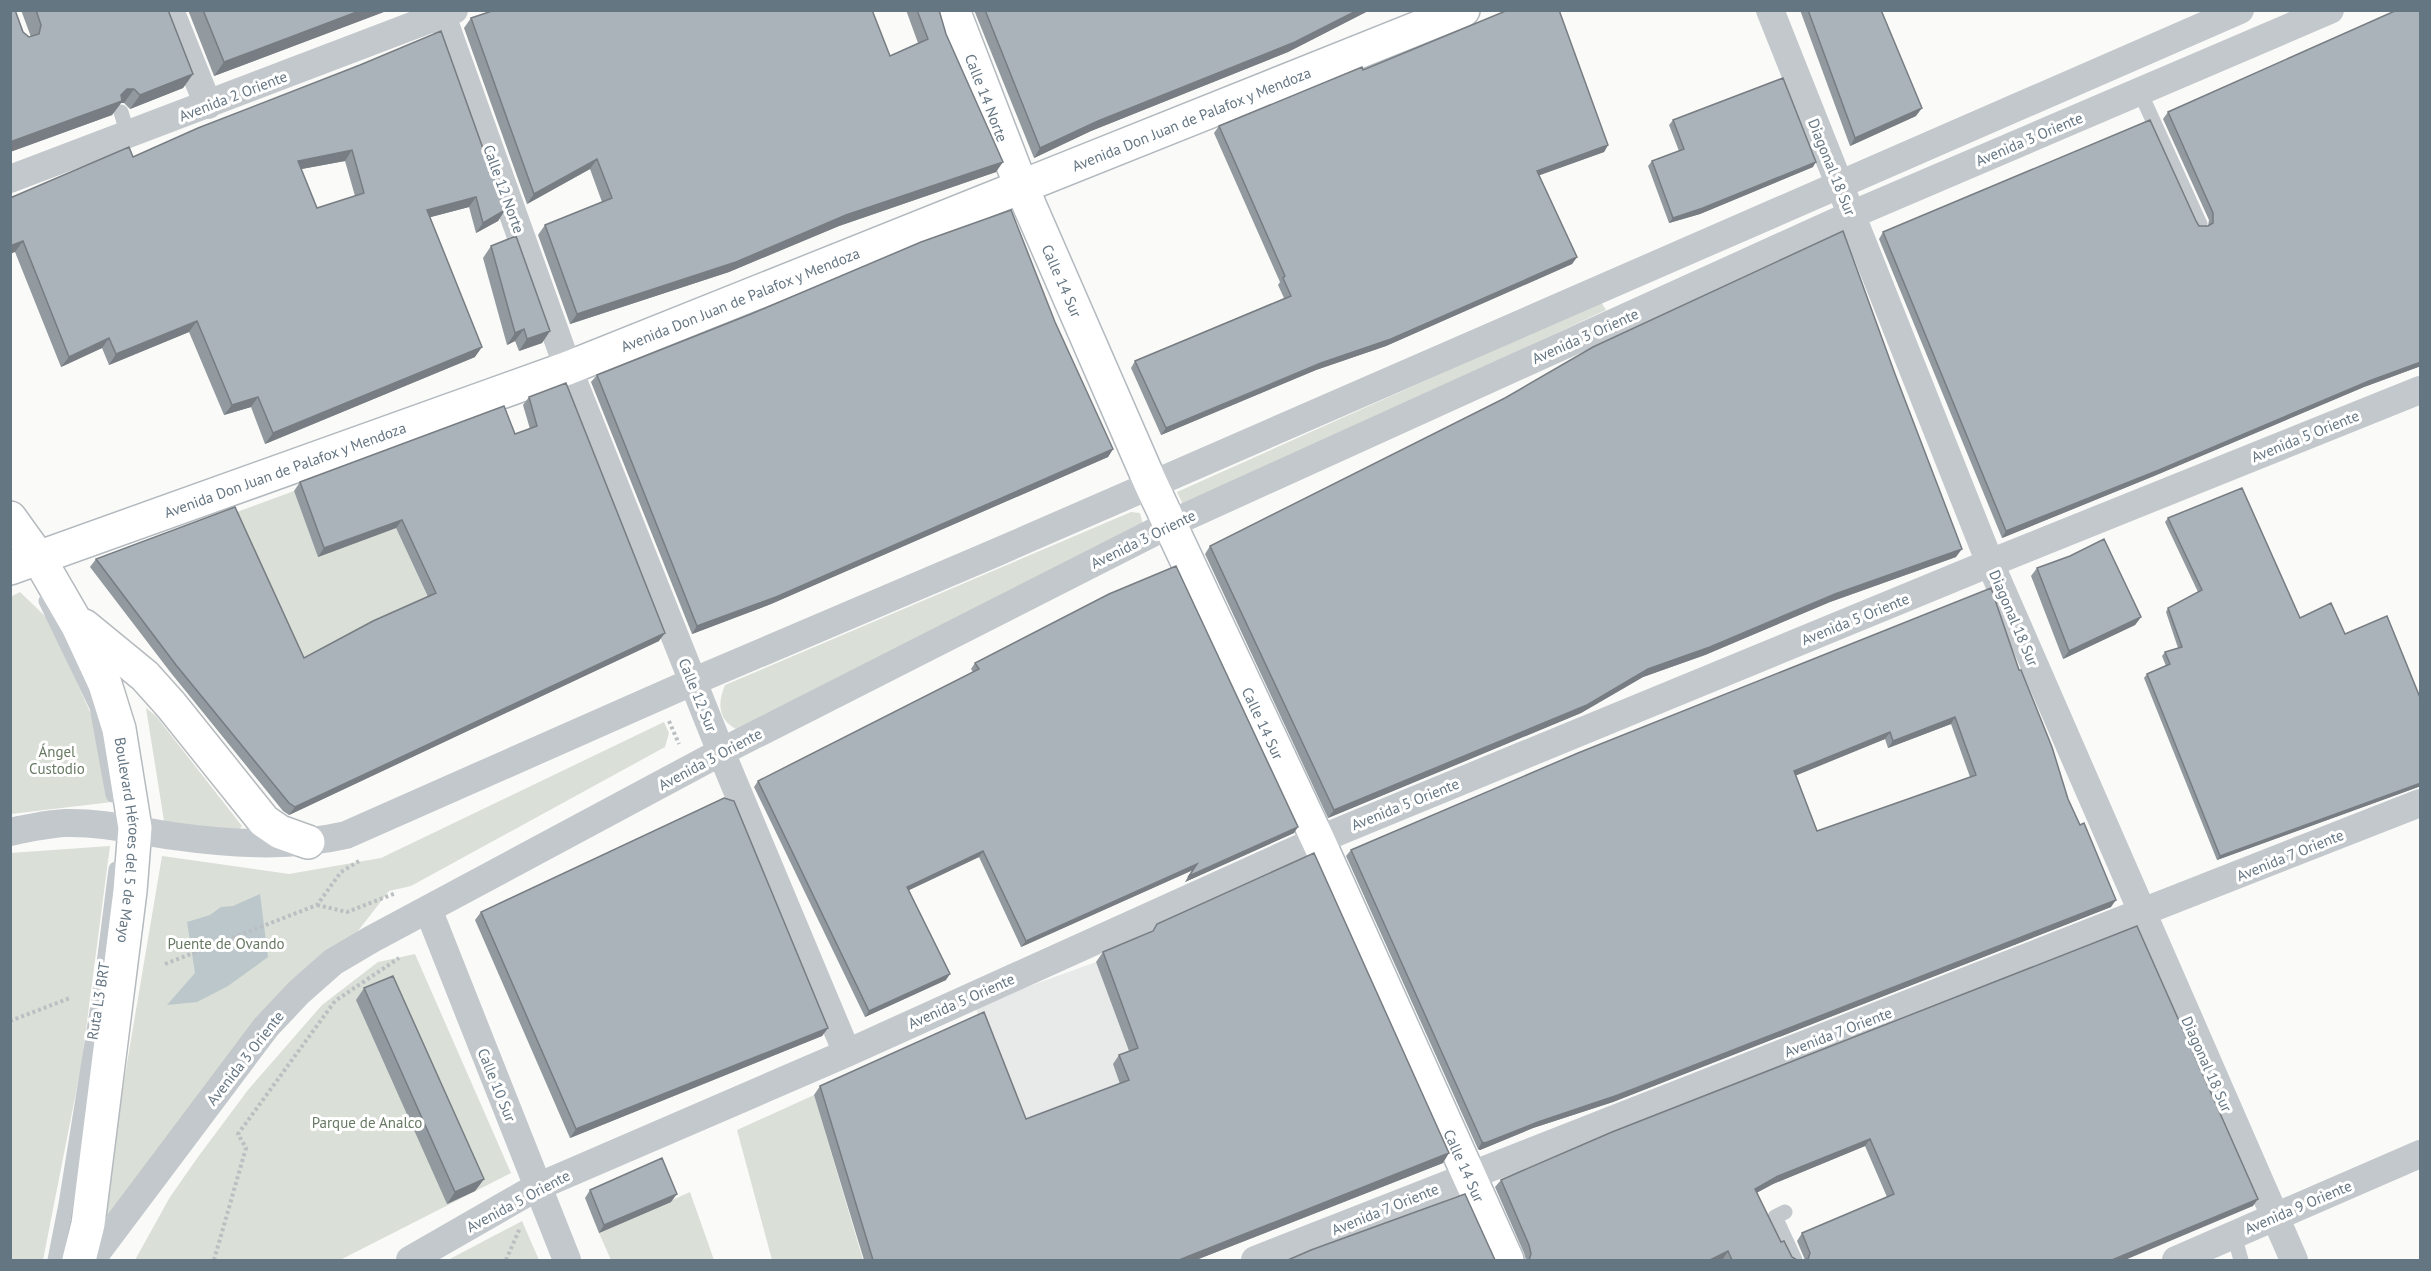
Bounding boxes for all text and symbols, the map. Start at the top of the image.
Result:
street label: Calle 14 Norte [961,51,1012,144]
street label: Avenida Don Juan de Palafox y Mendoza [1069,62,1313,175]
street label: Avenida 2 Oriente [176,67,290,125]
street label: Avenida 3 Oriente [1973,108,2085,170]
street label: Diagonal 18 Sur [1804,116,1860,218]
street label: Calle 12 Norte [479,142,529,236]
street label: Calle 14 Sur [1038,241,1087,320]
street label: Avenida Don Juan de Palafox y Mendoza [618,243,862,355]
street label: Avenida 3 Oriente [1529,304,1641,368]
street label: Avenida 5 Oriente [2248,406,2362,466]
street label: Avenida Don Juan de Palafox y Mendoza [161,417,408,522]
street label: Avenida 3 Oriente [1087,505,1199,573]
street label: Diagonal 18 Sur [1985,567,2043,669]
street label: Avenida 5 Oriente [1798,589,1912,649]
street label: Calle 12 Sur [675,655,721,735]
street label: Calle 14 Sur [1238,684,1288,762]
street label: Avenida 3 Oriente [655,724,765,794]
street label: Boulevard Héroes del 5 de Mayo [111,736,145,944]
park label: Ángel Custodio [29,742,85,778]
street label: Avenida 5 Oriente [1348,774,1462,834]
street label: Avenida 7 Oriente [2234,825,2346,885]
park label: Puente de Ovando [167,934,285,953]
street label: Ruta L3 BRT [82,960,114,1041]
street label: Avenida 5 Oriente [905,969,1017,1033]
street label: Avenida 7 Oriente [1781,1003,1895,1061]
street label: Avenida 3 Oriente [202,1007,288,1109]
street label: Diagonal 18 Sur [2177,1013,2237,1115]
street label: Calle 10 Sur [474,1045,520,1125]
park label: Parque de Analco [312,1113,422,1132]
street label: Calle 14 Sur [1440,1126,1489,1205]
street label: Avenida 5 Oriente [463,1166,573,1236]
street label: Avenida 9 Oriente [2242,1176,2354,1238]
street label: Avenida 7 Oriente [1329,1179,1441,1239]

